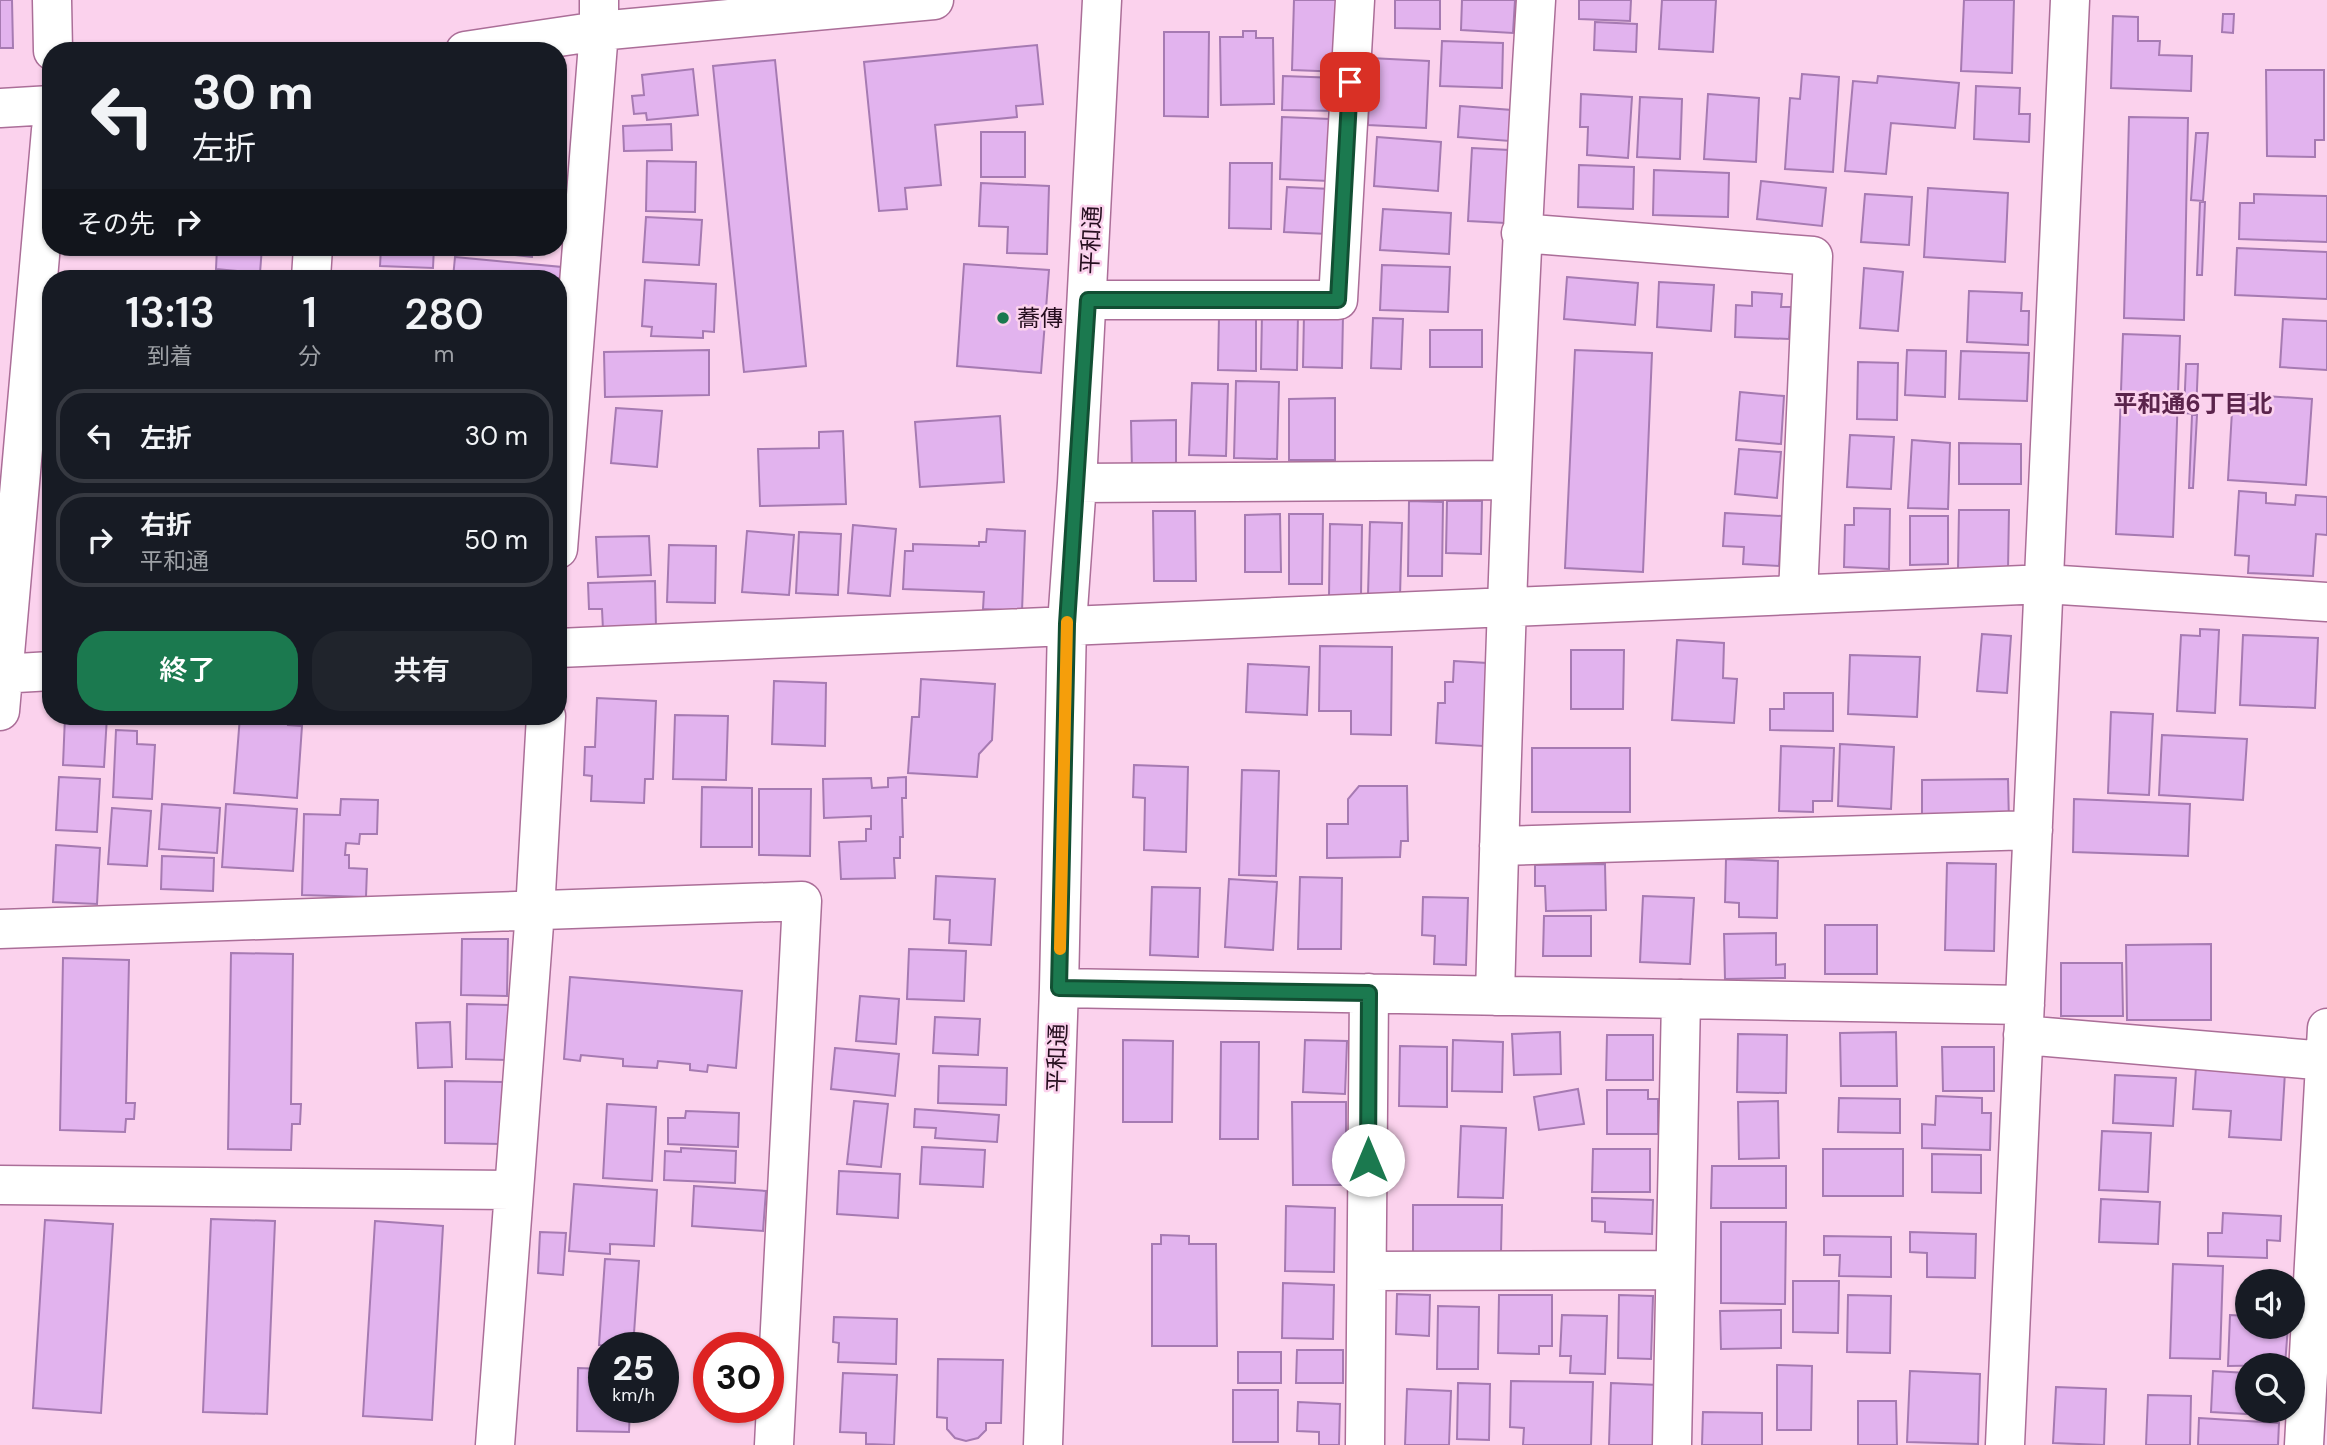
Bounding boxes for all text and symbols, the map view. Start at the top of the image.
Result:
pin [1320,52,1380,112]
text: 30 m [192,60,314,124]
icon: arrive [1331,63,1369,101]
icon: left [77,70,168,161]
text: 左折 [192,127,256,169]
icon: right [169,203,207,241]
street label: 平和通 [1074,205,1108,275]
text: その先 [77,207,155,241]
text: 13:13 [125,285,215,340]
text: 1 [302,285,317,340]
text: 280 [404,287,484,342]
place label: 蕎傳 [1017,303,1063,333]
marker: 蕎傳 [995,310,1011,326]
text: m [434,339,454,369]
text: 到着 [147,341,193,371]
text: 分 [298,341,321,371]
district label: 平和通6丁目北 [2113,388,2273,419]
icon: left [81,417,119,455]
text: 30 m [465,419,528,453]
text: 左折 [140,421,192,455]
text: 右折 [140,508,192,542]
icon: right [81,521,119,559]
text: 50 m [464,523,528,557]
text: 平和通 [140,546,209,576]
button: 終了 [77,631,298,711]
button: 共有 [312,631,532,711]
street label: 平和通 [1041,1023,1073,1093]
position arrow [1331,1123,1405,1197]
map controls [2235,1269,2305,1423]
button: sound [2235,1269,2305,1339]
speed limit sign: 30 [693,1332,784,1423]
text: 25 [613,1345,654,1391]
button: search [2235,1353,2305,1423]
text: km/h [612,1383,655,1407]

